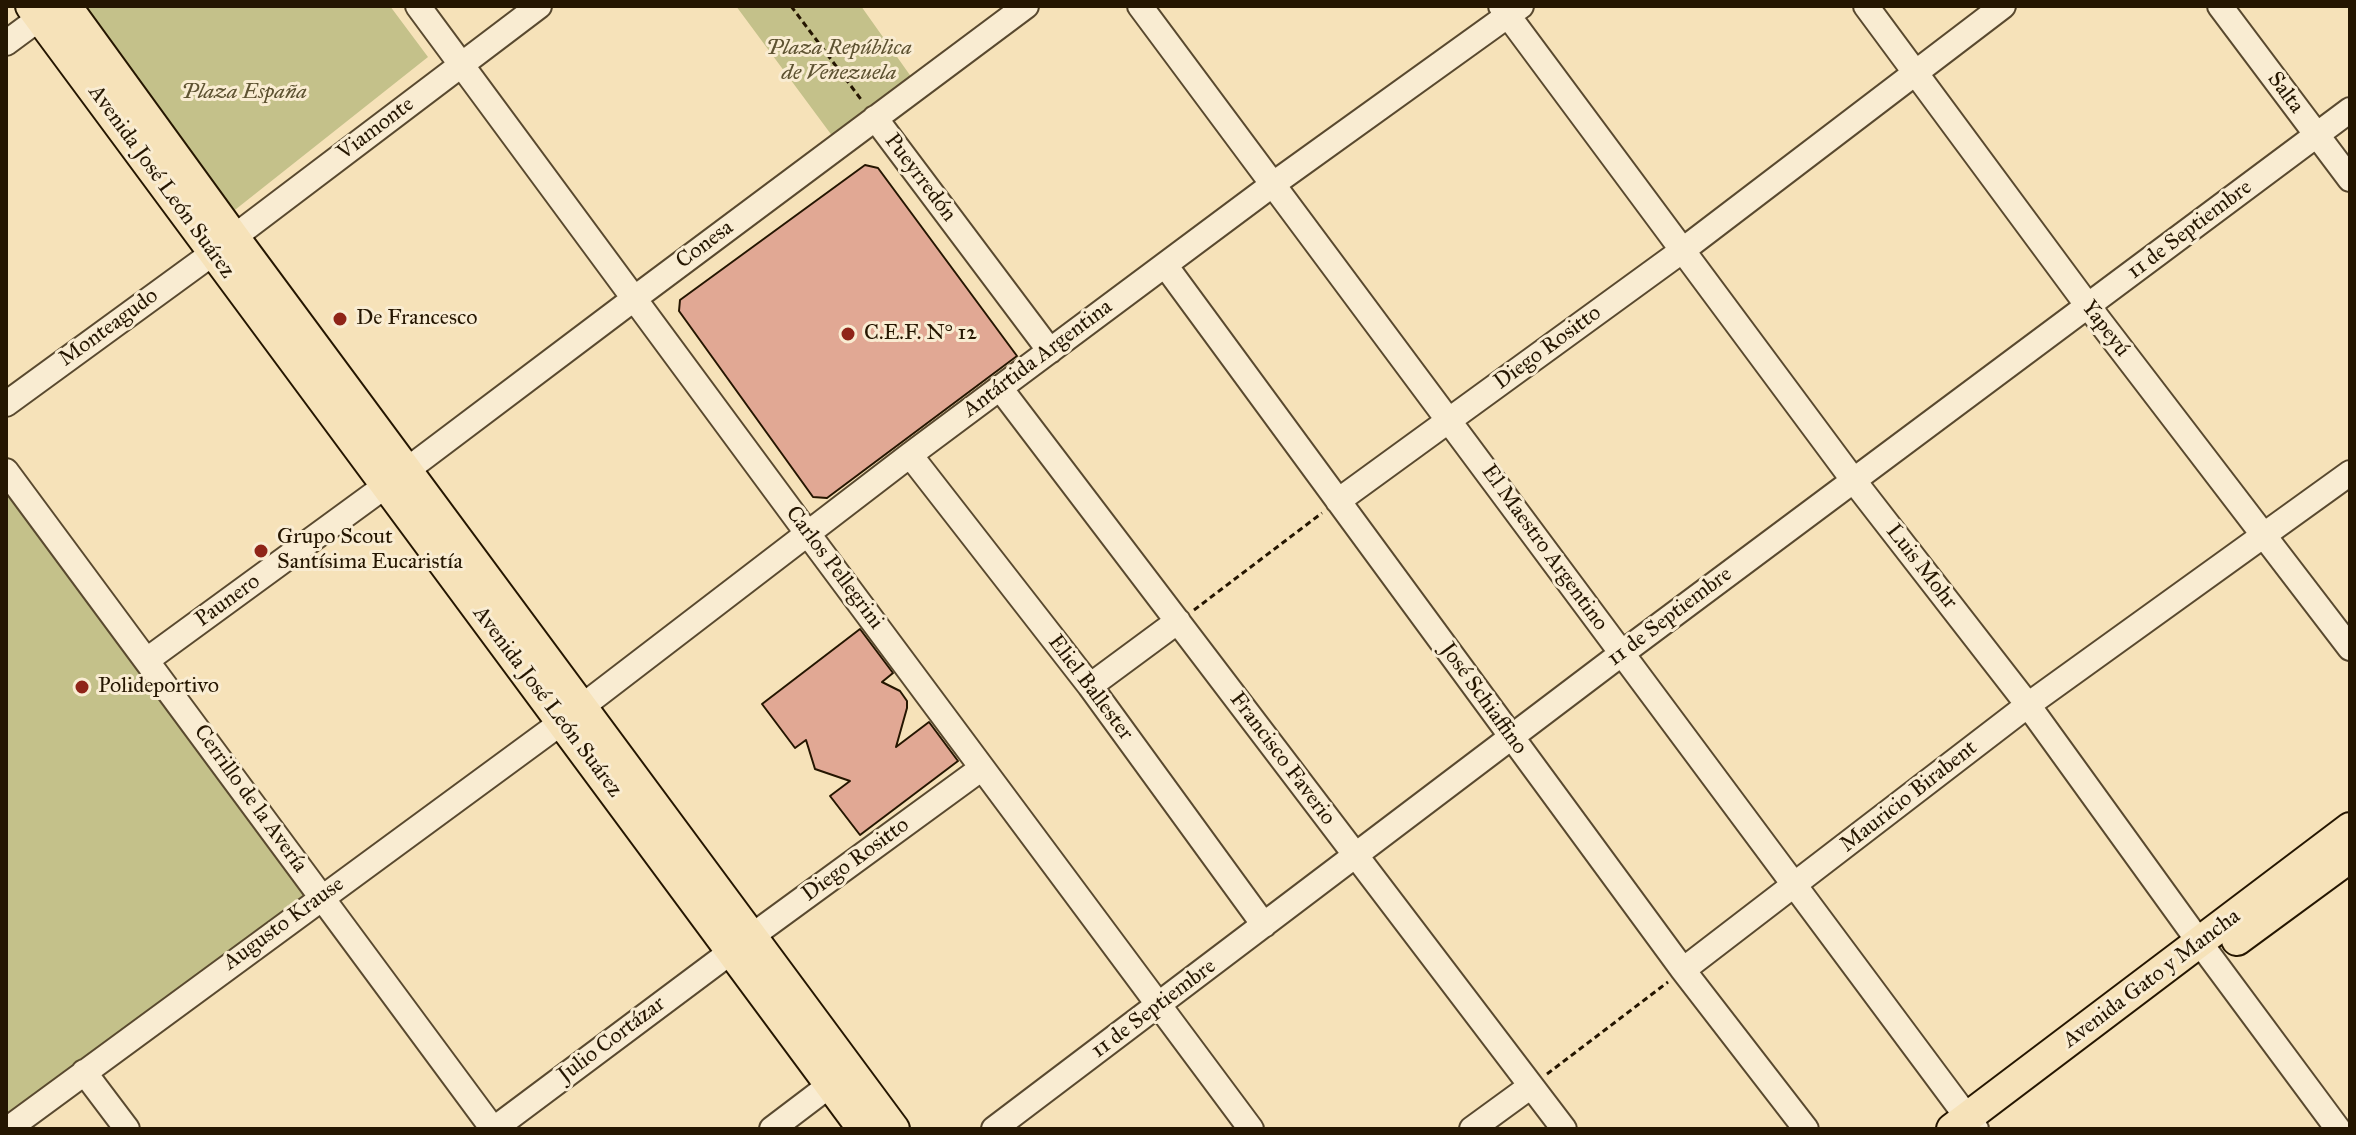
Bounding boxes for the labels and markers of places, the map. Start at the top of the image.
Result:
place label: De Francesco [356,306,478,332]
marker: De Francesco [331,310,349,328]
place label: C.E.F. N° 12 [864,321,977,347]
marker: C.E.F. N° 12 [839,325,857,343]
place label: Grupo Scout Santísima Eucaristía [277,525,463,576]
marker: Grupo Scout Santísima Eucaristía [252,542,270,560]
place label: Polideportivo [98,674,219,700]
marker: Polideportivo [73,678,91,696]

